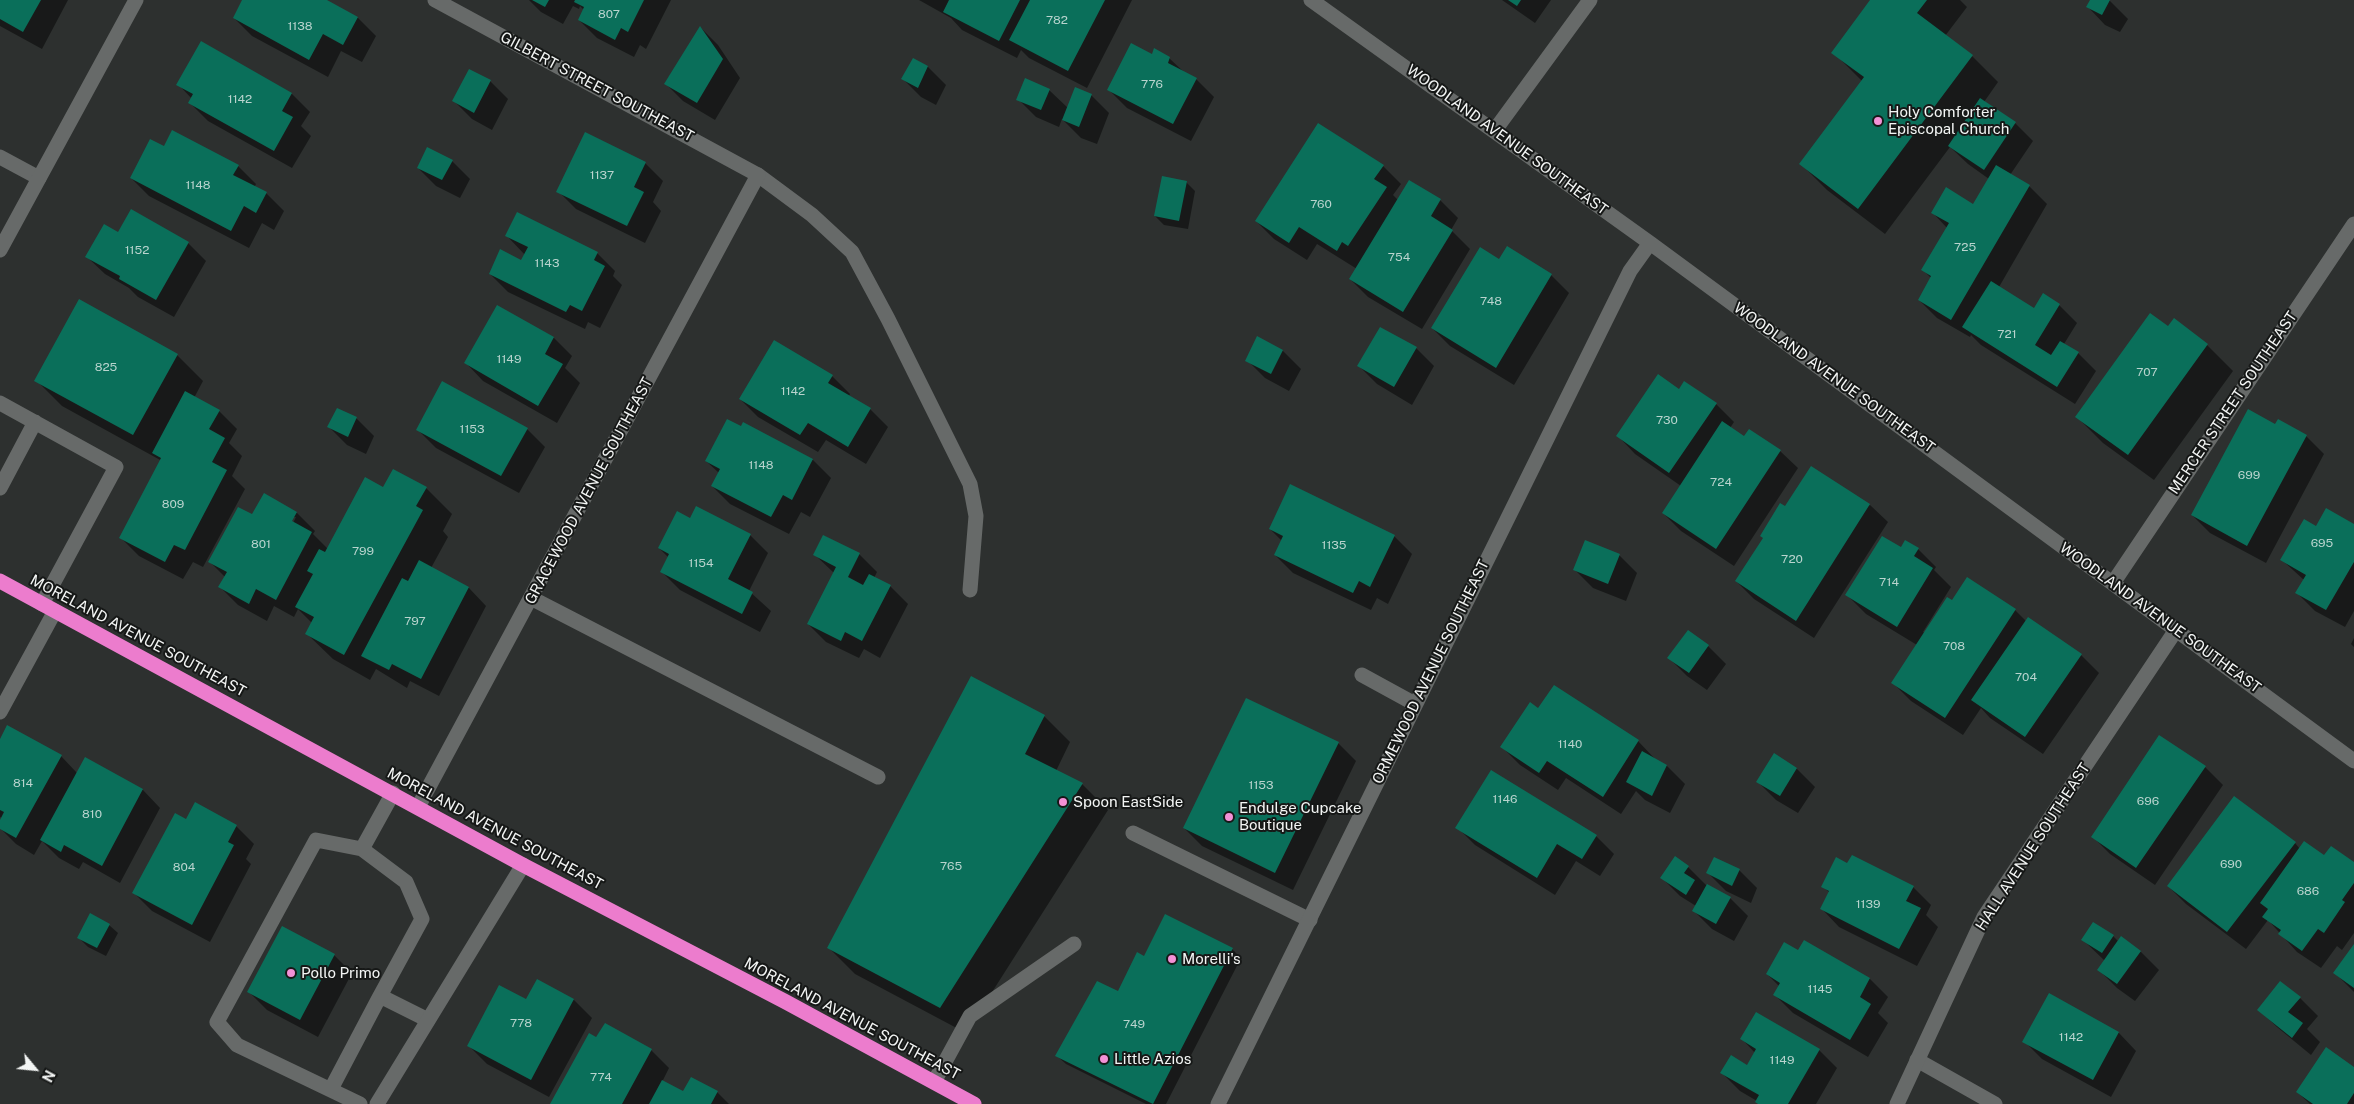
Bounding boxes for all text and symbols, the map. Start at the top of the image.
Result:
house number: 807 [598,7,620,21]
house number: 782 [1046,13,1068,27]
house number: 1138 [287,19,313,33]
street label: GILBERT STREET SOUTHEAST [497,28,697,146]
street label: WOODLAND AVENUE SOUTHEAST [1403,61,1611,219]
house number: 776 [1141,77,1163,91]
house number: 1142 [228,92,252,106]
place label: Holy Comforter Episcopal Church [1888,103,2009,138]
marker: Holy Comforter Episcopal Church [1872,115,1884,127]
house number: 1137 [590,168,614,182]
house number: 1148 [185,178,211,192]
house number: 760 [1310,197,1332,211]
house number: 725 [1954,240,1976,254]
house number: 1152 [125,243,149,257]
house number: 754 [1388,250,1410,264]
house number: 1143 [535,256,559,270]
house number: 748 [1480,294,1502,308]
street label: WOODLAND AVENUE SOUTHEAST [1730,299,1938,457]
street label: MERCER STREET SOUTHEAST [2165,308,2301,498]
house number: 721 [1997,327,2017,341]
house number: 1149 [497,352,521,366]
house number: 825 [95,360,117,374]
house number: 707 [2136,365,2158,379]
street label: GRACEWOOD AVENUE SOUTHEAST [521,375,657,607]
house number: 1142 [781,384,805,398]
house number: 730 [1656,413,1678,427]
house number: 1153 [459,422,485,436]
house number: 1148 [748,458,774,472]
house number: 699 [2238,468,2260,482]
house number: 724 [1710,475,1732,489]
house number: 809 [162,497,184,511]
house number: 695 [2311,536,2333,550]
house number: 801 [251,537,271,551]
house number: 1135 [1321,538,1347,552]
street label: WOODLAND AVENUE SOUTHEAST [2056,539,2264,697]
house number: 799 [352,544,374,558]
house number: 720 [1781,552,1803,566]
house number: 1154 [689,556,713,570]
street label: ORMEWOOD AVENUE SOUTHEAST [1369,557,1493,787]
street label: MORELAND AVENUE SOUTHEAST [27,571,249,701]
house number: 714 [1879,575,1899,589]
house number: 797 [404,614,426,628]
house number: 708 [1943,639,1965,653]
house number: 704 [2015,670,2037,684]
house number: 1140 [1558,737,1582,751]
street label: HALL AVENUE SOUTHEAST [1972,760,2094,934]
street label: MORELAND AVENUE SOUTHEAST [384,764,606,894]
house number: 814 [13,776,33,790]
house number: 1153 [1248,778,1274,792]
house number: 1146 [1493,792,1517,806]
place label: Spoon EastSide [1073,793,1183,811]
house number: 696 [2137,794,2159,808]
marker: Spoon EastSide [1057,796,1069,808]
place label: Endulge Cupcake Boutique [1239,799,1361,834]
house number: 810 [82,807,102,821]
marker: Endulge Cupcake Boutique [1223,811,1235,823]
house number: 690 [2220,857,2242,871]
house number: 765 [940,859,962,873]
house number: 804 [173,860,195,874]
house number: 686 [2297,884,2319,898]
house number: 1139 [1856,897,1880,911]
place label: Morelli's [1182,950,1240,968]
marker: Morelli's [1166,953,1178,965]
street label: MORELAND AVENUE SOUTHEAST [741,954,963,1084]
place label: Pollo Primo [301,964,380,982]
marker: Pollo Primo [285,967,297,979]
house number: 1145 [1808,982,1832,996]
house number: 778 [510,1016,532,1030]
house number: 749 [1123,1017,1145,1031]
house number: 1142 [2059,1030,2083,1044]
north arrow [10,1044,60,1094]
place label: Little Azios [1114,1050,1191,1068]
marker: Little Azios [1098,1053,1110,1065]
house number: 1149 [1770,1053,1794,1067]
text: N [39,1067,58,1085]
house number: 774 [590,1070,612,1084]

